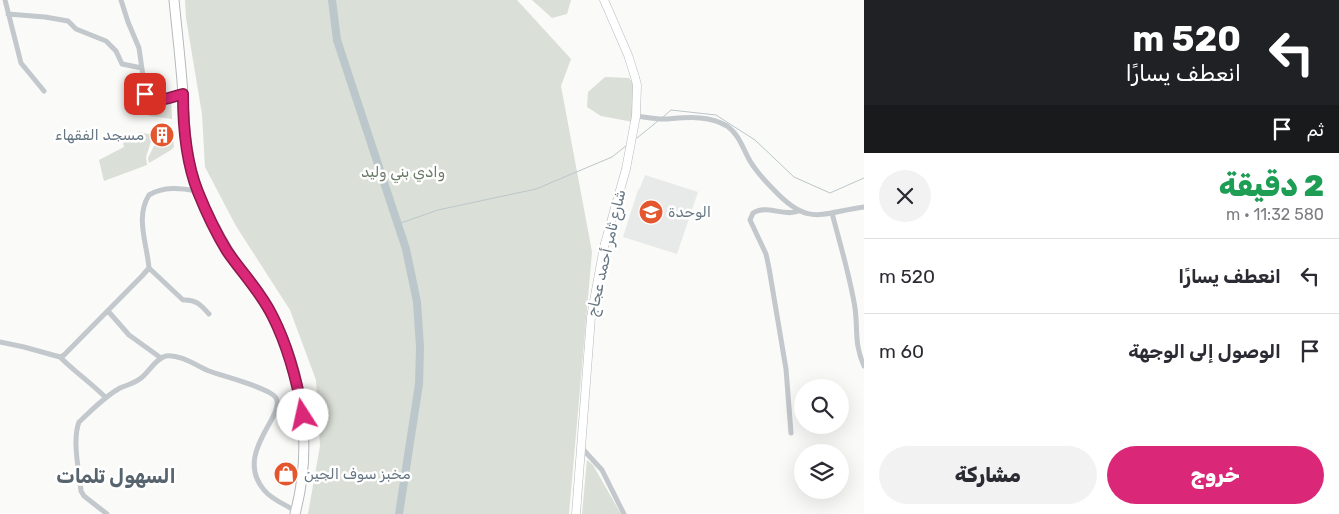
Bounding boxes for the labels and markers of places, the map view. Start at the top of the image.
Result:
pin [124,73,166,115]
building icon: مسجد الفقهاء [149,122,175,148]
place label: مسجد الفقهاء [55,126,144,144]
school or university icon: الوحدة [638,199,664,225]
place label: الوحدة [668,203,711,221]
shop icon: مخبز سوف الجين [273,461,299,487]
place label: مخبز سوف الجين [304,465,411,483]

